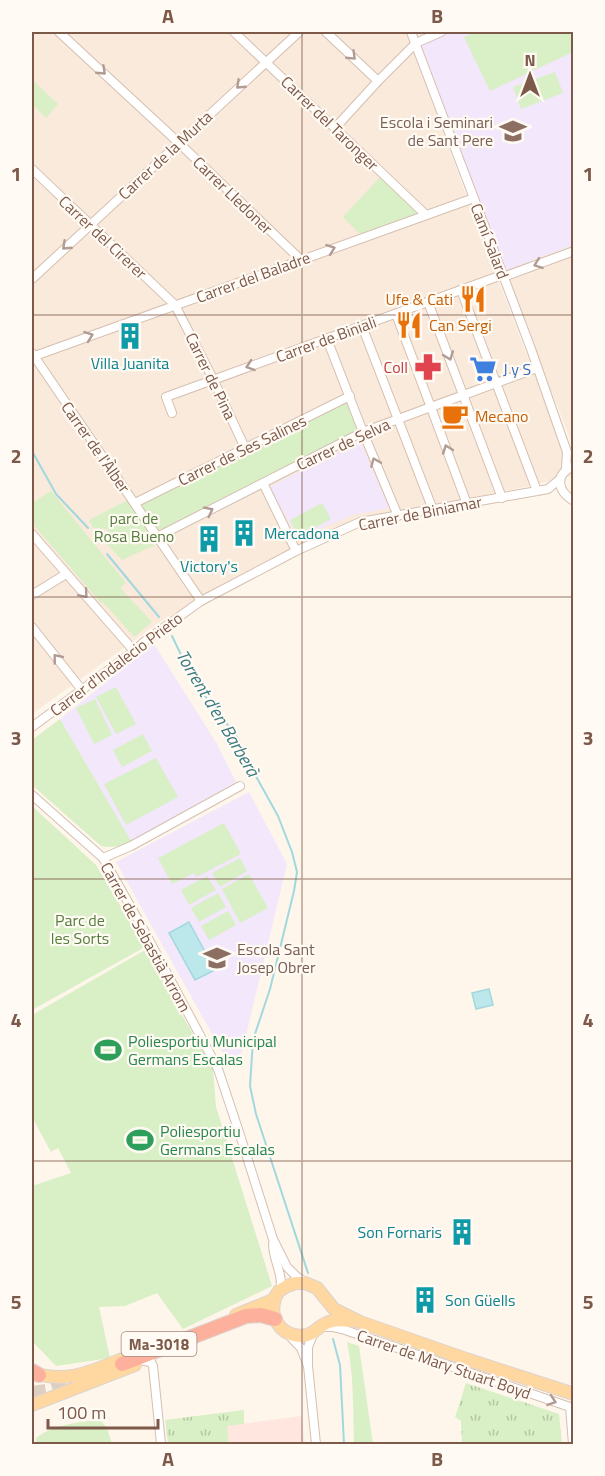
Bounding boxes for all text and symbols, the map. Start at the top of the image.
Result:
text: A [162,0,174,31]
text: B [431,0,443,31]
north arrow [500,45,560,105]
text: N [524,48,536,72]
one-way arrow [344,49,355,60]
one-way arrow [94,64,105,75]
street label: Carrer del Taronger [276,70,385,176]
one-way arrow [237,78,247,89]
street label: Carrer de la Murta [113,105,217,205]
place label: Escola i Seminari de Sant Pere [380,110,493,152]
school or university icon: Escola i Seminari de Sant Pere [498,116,528,146]
street label: Carrer Lledoner [187,150,279,240]
text: 1 [10,158,22,189]
text: 1 [582,158,594,189]
street label: Carrer del Cirerer [53,190,153,285]
street label: Camí Salard [465,200,515,282]
one-way arrow [63,239,73,250]
one-way arrow [326,243,336,256]
street label: Carrer del Baladre [192,245,314,309]
one-way arrow [533,257,544,269]
restaurant icon: Ufe & Cati [458,284,488,314]
place label: Ufe & Cati [386,287,453,311]
street label: Carrer de Biniali [272,310,380,368]
restaurant icon: Can Sergi [394,310,424,340]
place label: Can Sergi [429,313,492,337]
building icon: Villa Juanita [115,321,145,351]
street label: Carrer de Pina [180,328,242,424]
one-way arrow [83,331,94,344]
one-way arrow [442,350,454,361]
place label: Villa Juanita [91,351,169,375]
pharmacy icon: Coll [413,352,443,382]
supermarket icon: J y S [468,354,498,384]
place label: Coll [384,355,408,379]
place label: J y S [503,357,531,381]
one-way arrow [245,359,256,372]
street label: Carrer de l'Àlber [56,397,137,498]
cafe icon: Mecano [440,401,470,431]
place label: Mecano [475,404,528,428]
street label: Carrer de Ses Salines [174,408,310,492]
street label: Carrer de Selva [292,412,394,476]
text: 2 [10,440,22,471]
text: 2 [582,440,594,471]
one-way arrow [441,444,454,455]
one-way arrow [371,457,383,468]
street label: Carrer de Biniamar [356,489,484,537]
park label: parc de Rosa Bueno [94,506,174,548]
one-way arrow [203,506,214,518]
building icon: Mercadona [229,518,259,548]
place label: Mercadona [264,521,339,545]
building icon: Victory's [194,524,224,554]
place label: Victory's [180,554,238,578]
one-way arrow [77,587,88,597]
street label: Carrer d'Indalecio Prieto [45,606,187,722]
water label: Torrent d'en Barberà [169,644,267,782]
one-way arrow [53,654,64,665]
text: 3 [10,722,22,753]
text: 3 [582,722,594,753]
street label: Carrer de Sebastià Arrom [95,858,197,1016]
park label: Parc de les Sorts [51,908,109,950]
place label: Escola Sant Josep Obrer [237,937,316,979]
school or university icon: Escola Sant Josep Obrer [202,943,232,973]
text: 4 [10,1004,22,1035]
text: 4 [582,1004,594,1035]
place label: Poliesportiu Municipal Germans Escalas [128,1029,277,1071]
sports icon: Poliesportiu Municipal Germans Escalas [93,1035,123,1065]
place label: Poliesportiu Germans Escalas [160,1119,275,1161]
sports icon: Poliesportiu Germans Escalas [125,1125,155,1155]
building icon: Son Fornaris [447,1217,477,1247]
place label: Son Fornaris [358,1220,442,1244]
building icon: Son Güells [410,1285,440,1315]
text: 5 [10,1286,22,1317]
text: 5 [582,1286,594,1317]
place label: Son Güells [445,1288,516,1312]
street label: Carrer de Mary Stuart Boyd [354,1323,534,1405]
road number: Ma-3018 [122,1332,196,1356]
scale bar [48,1392,158,1430]
one-way arrow [546,1393,556,1406]
text: 100 m [57,1399,106,1426]
text: A [162,1443,174,1474]
text: B [431,1443,443,1474]

